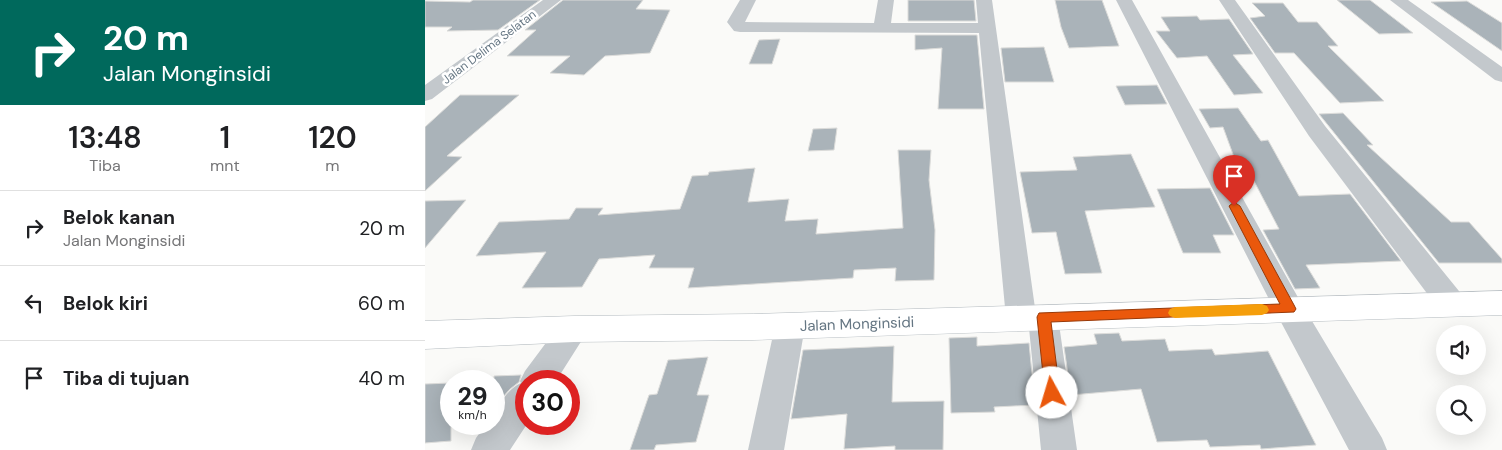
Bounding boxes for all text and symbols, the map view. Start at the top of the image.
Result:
street label: Jalan Delima Selatan [439,6,539,88]
text: 20 m [103,15,189,61]
icon: right [20,20,85,85]
text: Jalan Monginsidi [103,59,271,88]
text: 13:48 [68,118,142,157]
text: 1 [220,118,230,157]
text: 120 [308,118,357,157]
text: Tiba [89,155,121,176]
text: mnt [210,155,240,176]
text: m [325,155,340,176]
pin [1213,155,1255,206]
icon: arrive [1220,162,1248,190]
text: Belok kanan [63,205,175,230]
icon: right [20,214,48,242]
text: 20 m [359,216,405,241]
text: Jalan Monginsidi [63,230,185,251]
icon: left [20,289,48,317]
text: Belok kiri [63,291,148,316]
text: 60 m [358,291,405,316]
street label: Jalan Monginsidi [799,312,915,336]
map controls [1436,325,1486,435]
button: sound [1436,325,1486,375]
icon: arrive [20,364,48,392]
text: Tiba di tujuan [63,366,189,391]
text: 40 m [358,366,405,391]
position arrow [1025,366,1077,418]
speed limit sign: 30 [515,370,580,435]
text: 29 [457,380,488,413]
button: search [1436,385,1486,435]
text: km/h [458,407,487,423]

